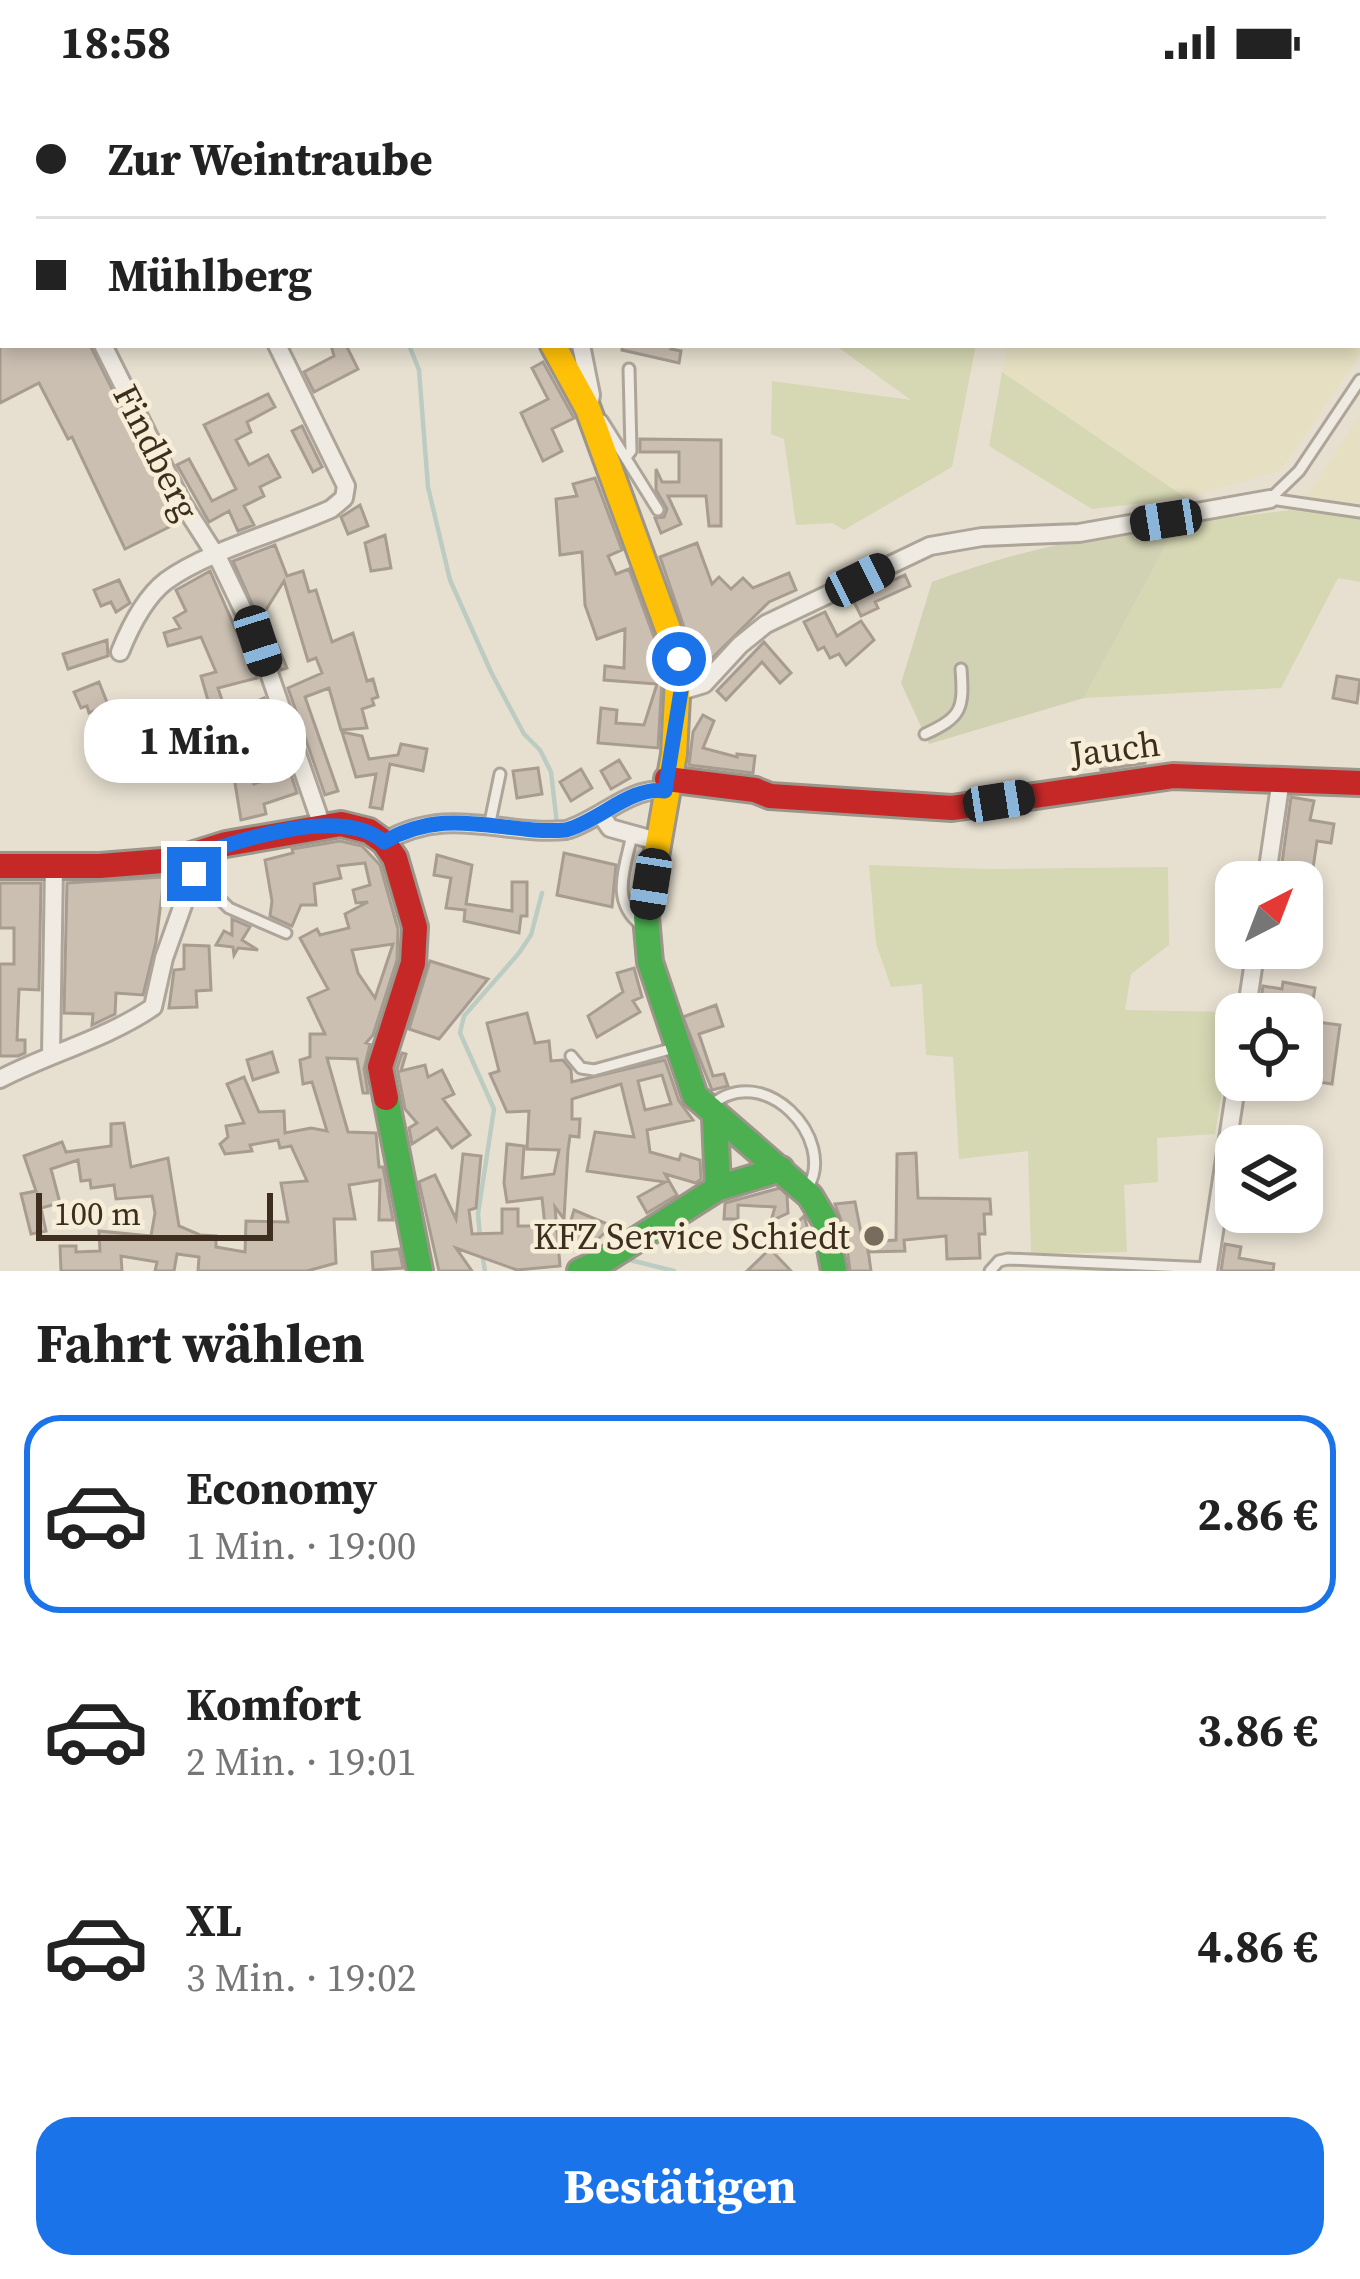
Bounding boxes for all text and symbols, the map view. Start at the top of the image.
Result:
text: 18:58 [60,11,171,73]
text: Zur Weintraube [108,128,433,190]
text: Mühlberg [108,244,312,306]
street label: Findberg [102,376,212,528]
car [1128,497,1204,543]
car [820,548,900,612]
car [230,601,286,681]
route start [652,632,706,686]
callout: 1 Min. [83,700,305,784]
text: 1 Min. [139,714,251,767]
street label: Jauch [1066,719,1163,778]
car [961,778,1037,824]
car [628,846,674,922]
route end [167,847,221,901]
north arrow [1215,861,1323,969]
map controls [1215,861,1323,1233]
button: locate [1215,993,1323,1101]
button: layers [1215,1125,1323,1233]
scale bar [36,1187,273,1240]
text: 100 m [54,1191,141,1236]
place label: KFZ Service Schiedt [533,1212,850,1261]
marker: KFZ Service Schiedt [861,1223,887,1249]
text: Fahrt wählen [36,1306,365,1380]
text: Economy [186,1457,377,1519]
icon: car [42,1460,150,1568]
text: 2.86 € [1197,1483,1318,1545]
text: 1 Min. · 19:00 [186,1519,416,1572]
text: Komfort [186,1673,361,1735]
icon: car [42,1676,150,1784]
text: 3.86 € [1197,1699,1318,1761]
text: 2 Min. · 19:01 [186,1735,416,1788]
text: XL [186,1889,242,1951]
icon: car [42,1892,150,2000]
text: 4.86 € [1197,1915,1318,1977]
text: 3 Min. · 19:02 [186,1951,416,2004]
button: Bestätigen [36,2117,1324,2255]

